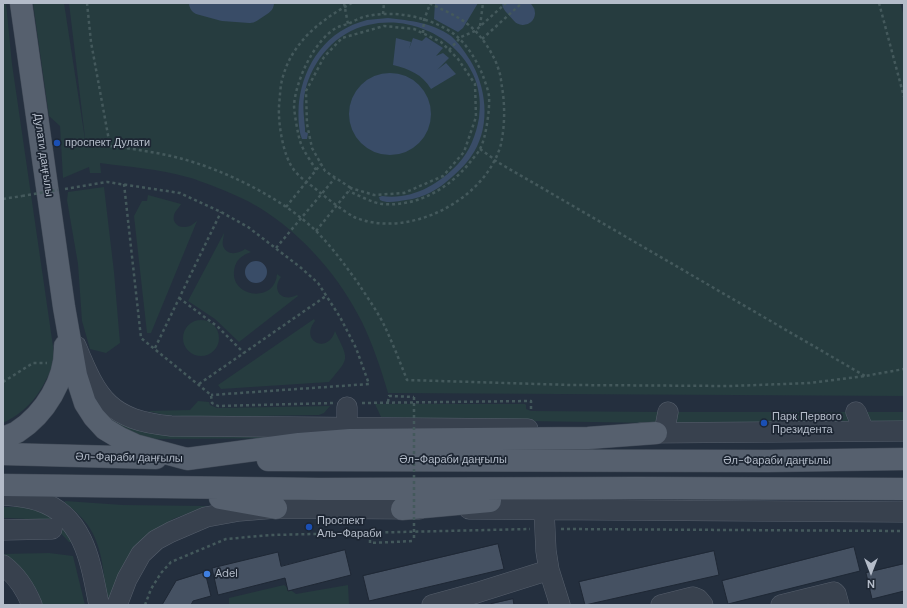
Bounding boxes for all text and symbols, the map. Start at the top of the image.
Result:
street label: Дулати даңғылы [31,112,55,198]
place label: проспект Дулати [65,136,150,150]
marker: проспект Дулати [52,138,62,148]
place label: Парк Первого Президента [772,410,842,436]
marker: Парк Первого Президента [759,418,769,428]
street label: Әл-Фараби даңғылы [75,450,183,466]
street label: Әл-Фараби даңғылы [399,453,507,467]
street label: Әл-Фараби даңғылы [723,454,831,468]
place label: Проспект Аль-Фараби [317,514,382,540]
marker: Проспект Аль-Фараби [304,522,314,532]
north arrow [851,552,891,592]
place label: Adel [215,567,238,581]
marker: Adel [202,569,212,579]
text: N [867,577,875,591]

